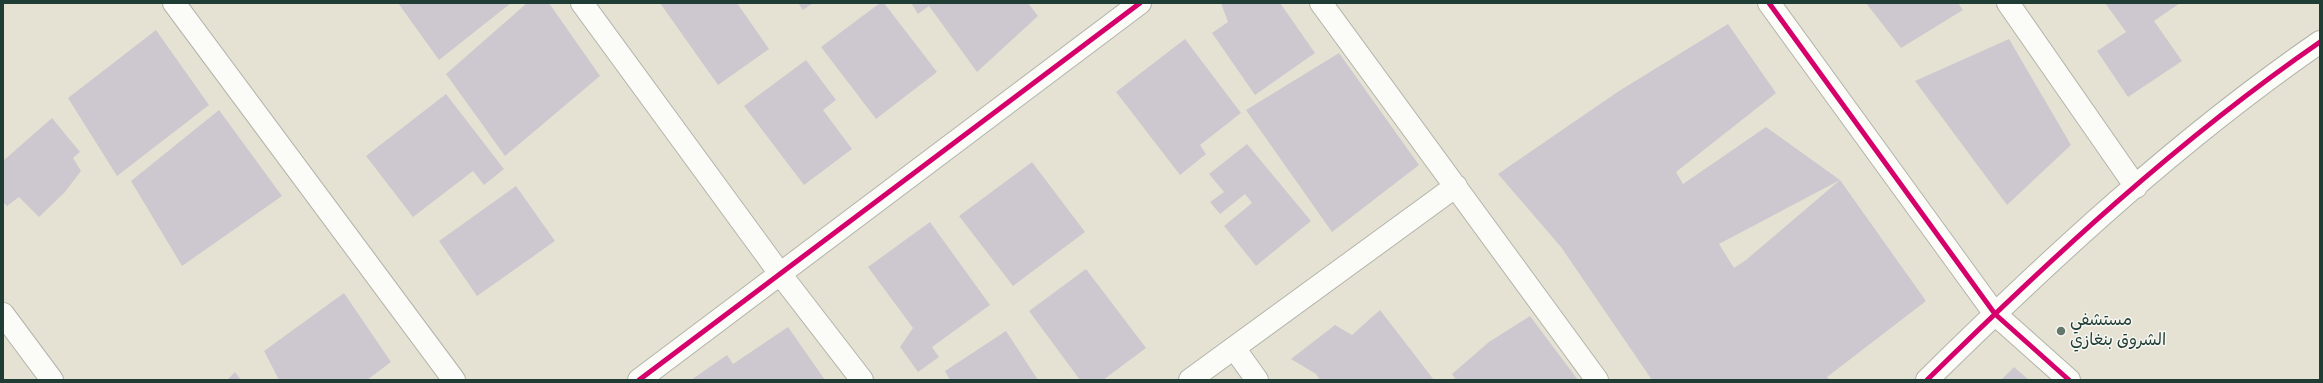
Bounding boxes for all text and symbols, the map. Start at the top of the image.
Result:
place label: مستشفي الشروق بنغازي [2070,311,2166,351]
marker: مستشفي الشروق بنغازي [2055,325,2067,337]

